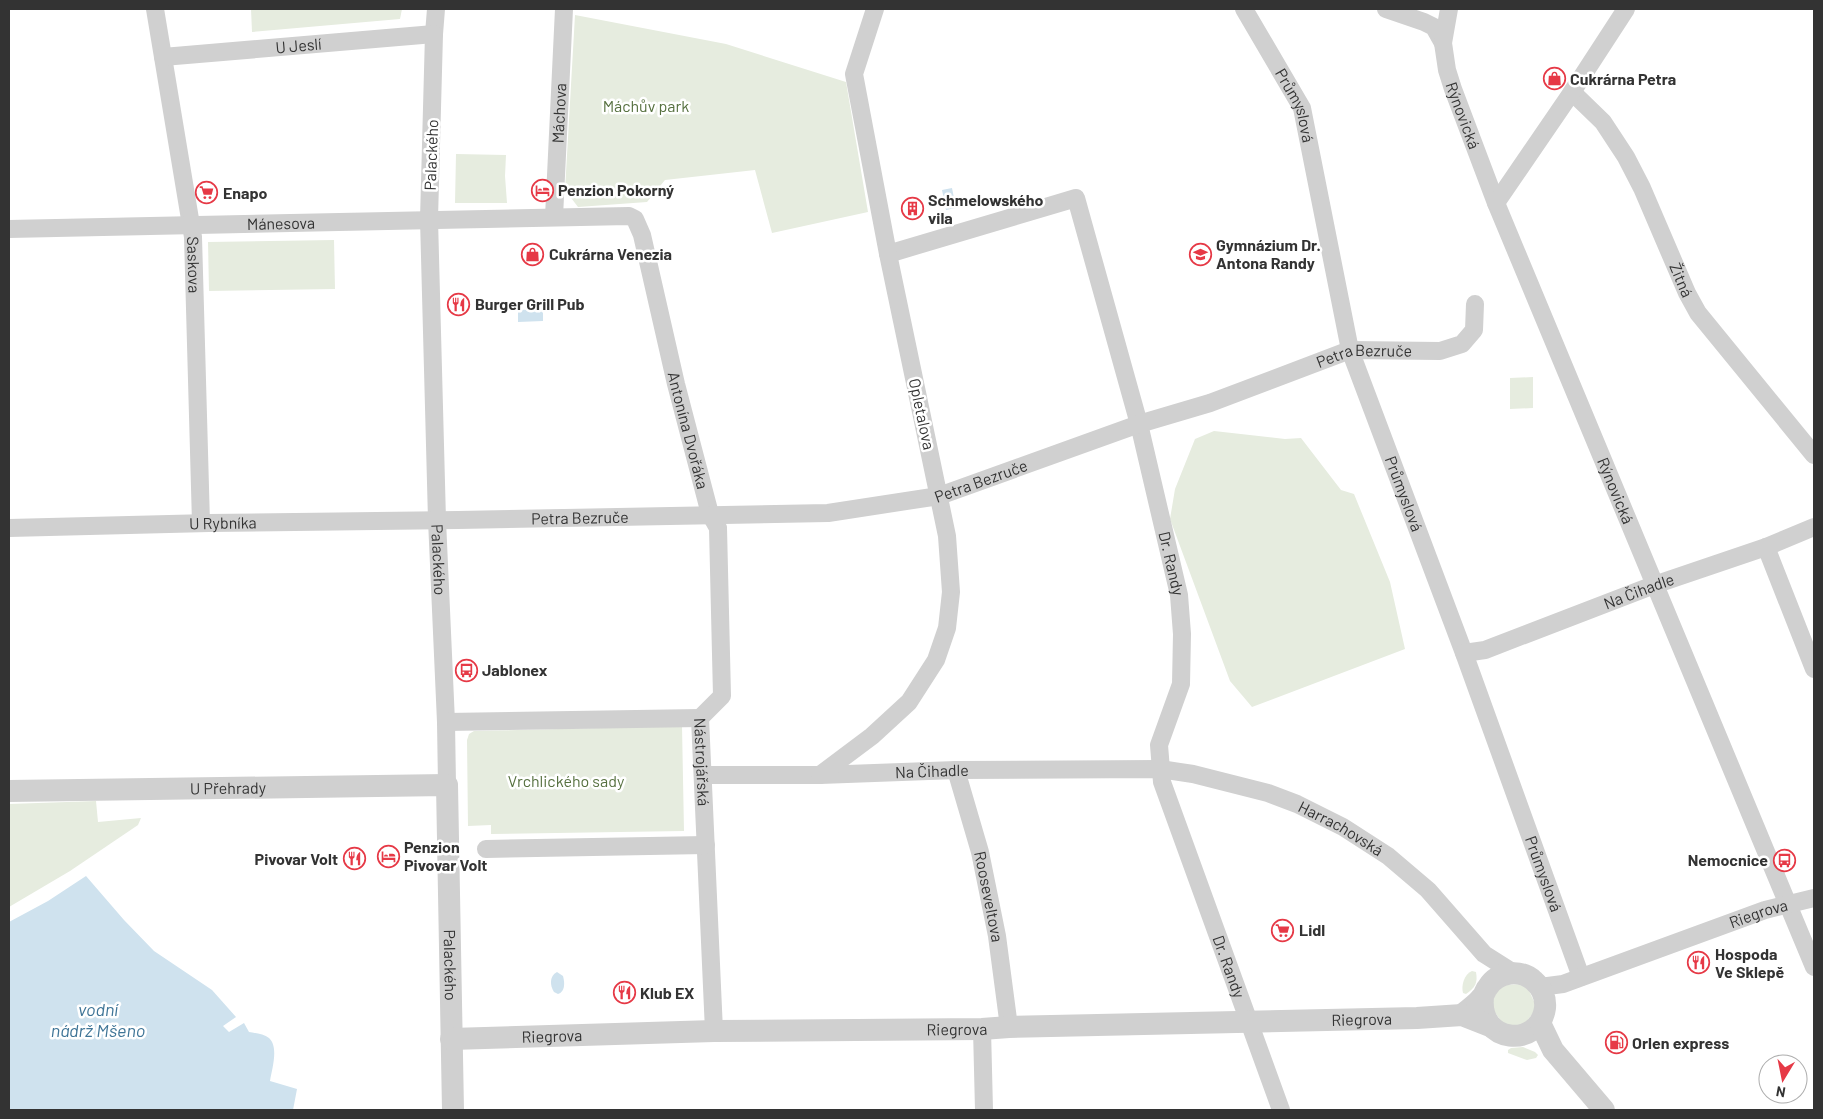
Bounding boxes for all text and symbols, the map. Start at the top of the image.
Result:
street label: U Jeslí [275,34,323,56]
street label: Průmyslová [1272,65,1319,144]
shop icon: Cukrárna Petra [1542,67,1566,91]
place label: Cukrárna Petra [1570,69,1676,88]
street label: Rýnovická [1442,79,1485,151]
street label: Máchova [548,82,569,144]
park label: Máchův park [603,96,689,115]
street label: Palackého [420,119,441,191]
hotel icon: Penzion Pokorný [530,178,554,202]
place label: Penzion Pokorný [558,180,674,199]
supermarket icon: Enapo [195,181,219,205]
place label: Enapo [223,183,268,202]
place label: Schmelowského vila [928,190,1043,227]
building icon: Schmelowského vila [900,197,924,221]
street label: Mánesova [247,213,315,233]
place label: Gymnázium Dr. Antona Randy [1216,235,1321,272]
street label: Saskova [184,236,205,294]
shop icon: Cukrárna Venezia [521,242,545,266]
school or university icon: Gymnázium Dr. Antona Randy [1188,242,1212,266]
place label: Cukrárna Venezia [549,244,672,263]
street label: Žitná [1666,260,1698,300]
restaurant icon: Burger Grill Pub [447,292,471,316]
place label: Burger Grill Pub [475,294,585,313]
street label: Petra Bezruče [1313,340,1412,371]
street label: Antonína Dvořáka [664,370,713,491]
street label: Opletalova [906,376,939,451]
street label: Průmyslová [1382,453,1427,534]
street label: Rýnovická [1594,454,1638,526]
street label: Petra Bezruče [932,455,1030,506]
street label: Petra Bezruče [531,507,629,528]
street label: U Rybníka [189,512,257,532]
street label: Palackého [428,524,450,596]
street label: Dr. Randy [1155,529,1189,598]
street label: Na Čihadle [1601,569,1676,612]
bus stop icon: Jablonex [454,658,478,682]
place label: Jablonex [482,660,548,679]
street label: Nástrojářská [691,717,714,807]
street label: Na Čihadle [895,760,969,781]
park label: Vrchlického sady [508,771,625,790]
street label: U Přehrady [190,777,267,798]
street label: Harrachovská [1296,796,1387,859]
street label: Průmyslová [1522,833,1567,914]
place label: Penzion Pivovar Volt [404,837,487,874]
hotel icon: Penzion Pivovar Volt [376,844,400,868]
restaurant icon: Pivovar Volt [342,847,366,871]
bus stop icon: Nemocnice [1772,848,1796,872]
place label: Pivovar Volt [255,849,338,868]
street label: Rooseveltova [971,849,1008,943]
place label: Nemocnice [1688,850,1768,869]
street label: Riegrova [1726,895,1790,931]
supermarket icon: Lidl [1271,918,1295,942]
place label: Lidl [1299,920,1325,939]
street label: Palackého [441,929,461,1001]
street label: Dr. Randy [1209,933,1250,1001]
place label: Hospoda Ve Sklepě [1715,944,1785,981]
restaurant icon: Hospoda Ve Sklepě [1687,951,1711,975]
restaurant icon: Klub EX [612,981,636,1005]
place label: Klub EX [640,983,694,1002]
water label: vodní nádrž Mšeno [51,998,145,1041]
street label: Riegrova [1331,1009,1392,1029]
street label: Riegrova [926,1019,988,1038]
street label: Riegrova [521,1025,583,1046]
fuel station icon: Orlen express [1604,1031,1628,1055]
place label: Orlen express [1632,1033,1729,1052]
north arrow [1758,1054,1808,1104]
text: N [1775,1083,1787,1101]

